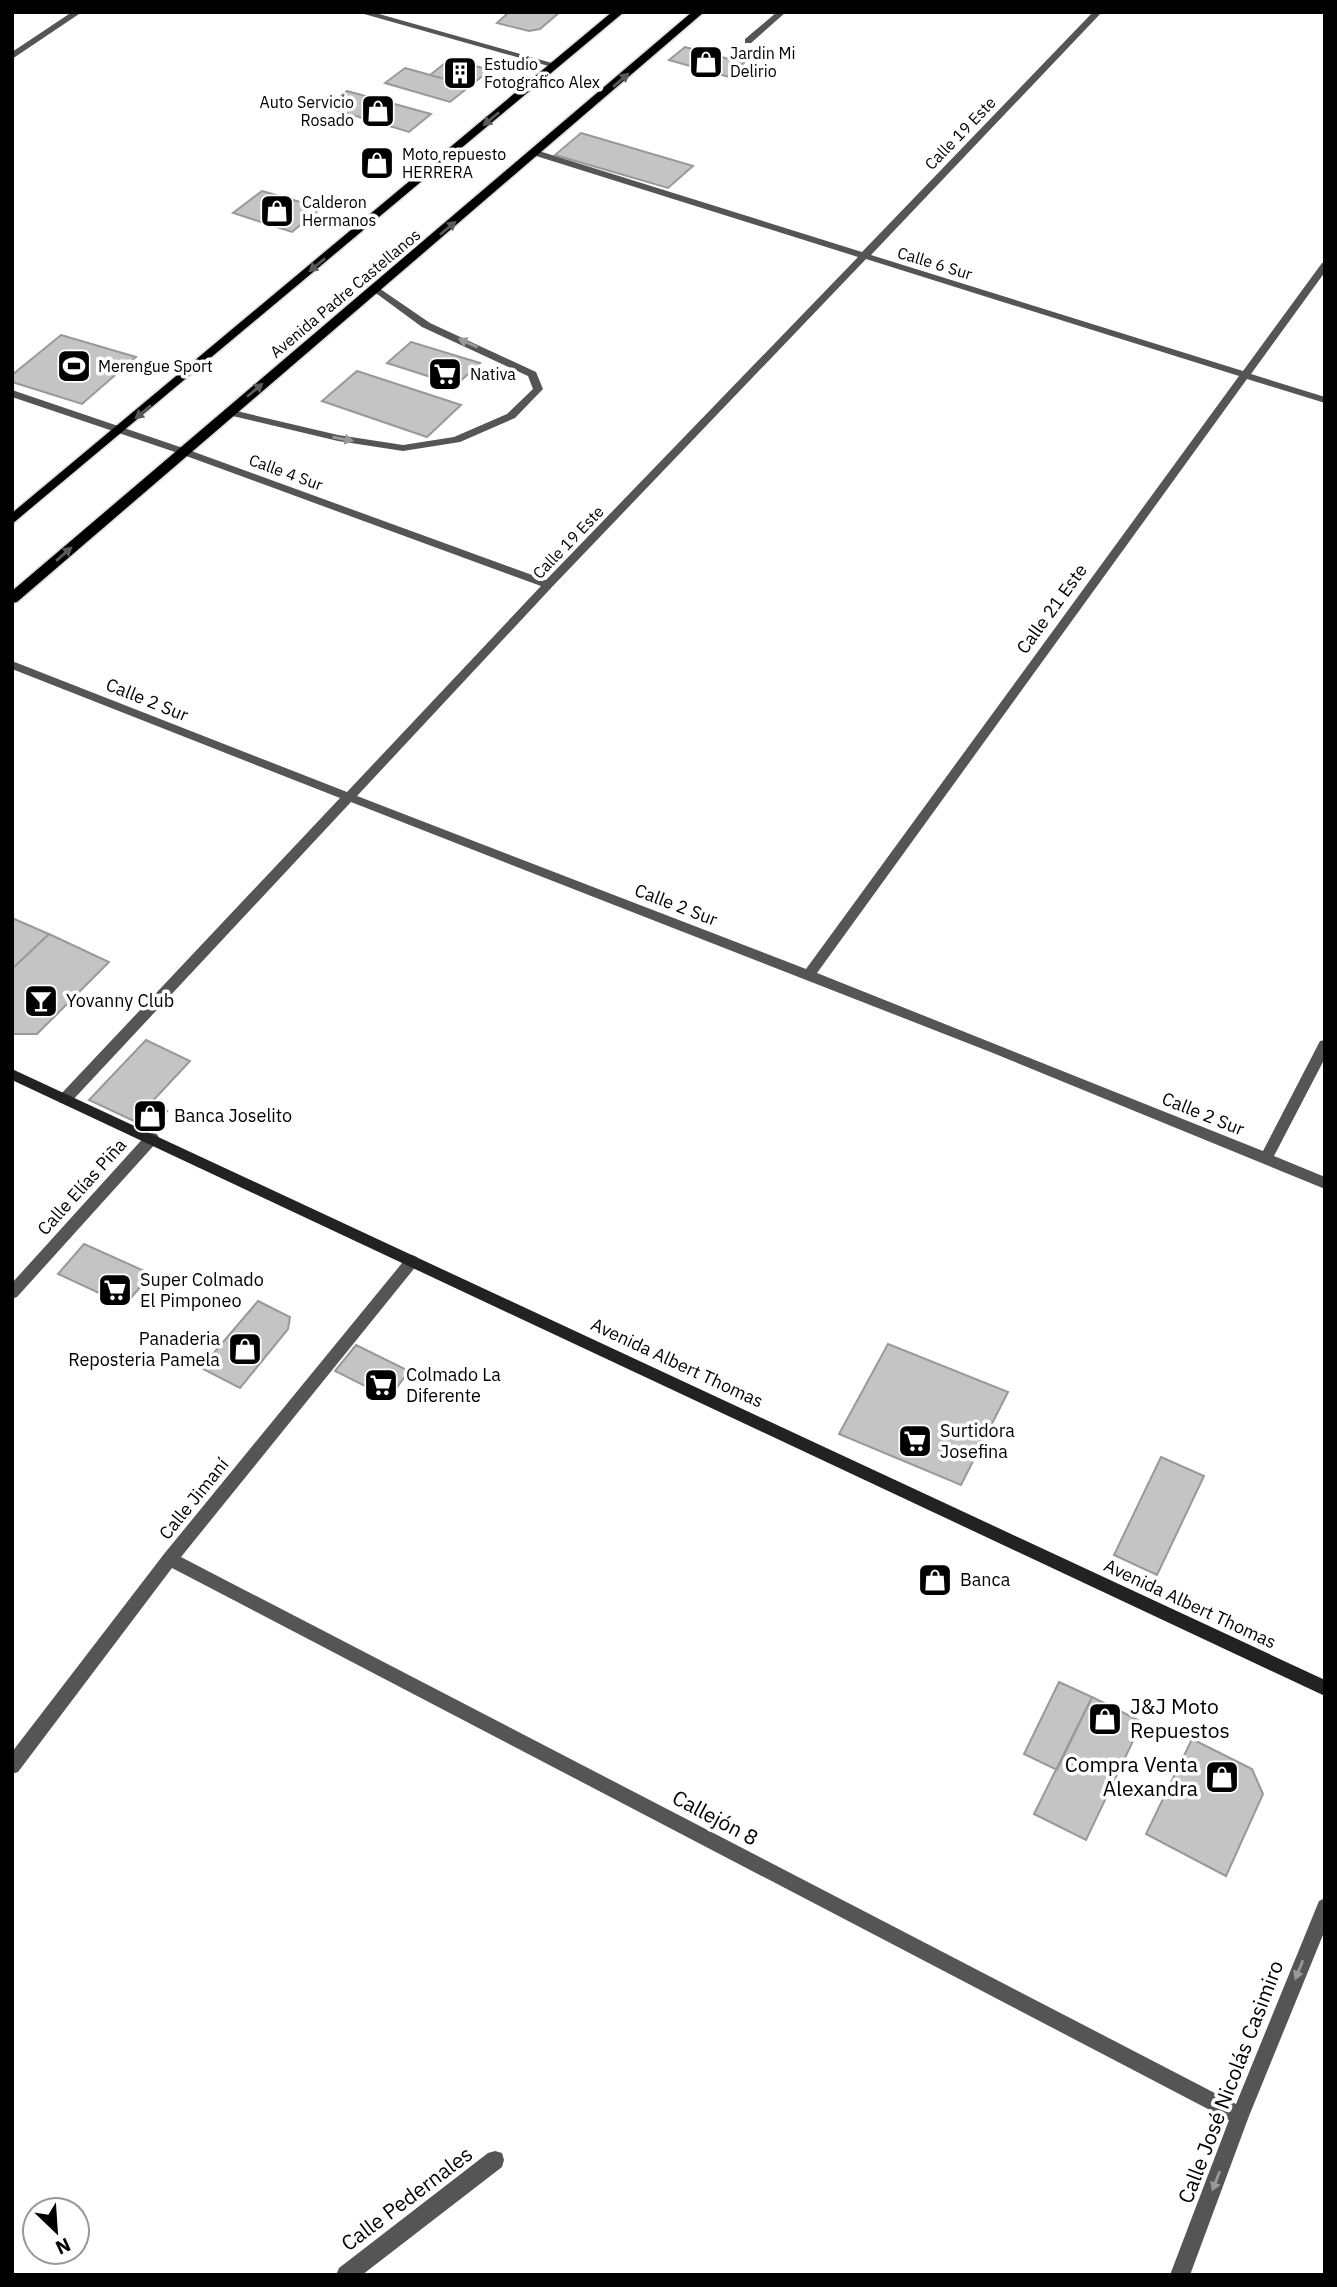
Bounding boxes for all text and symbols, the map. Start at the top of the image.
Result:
shop icon: Jardin Mi Delirio [687,43,725,81]
place label: Jardin Mi Delirio [730,43,796,81]
building icon: Estudio Fotografico Alex [441,54,479,92]
place label: Estudio Fotografico Alex [484,54,600,92]
one-way arrow [612,73,629,88]
place label: Auto Servicio Rosado [259,92,354,130]
shop icon: Auto Servicio Rosado [359,92,397,130]
street label: Calle 19 Este [920,92,1000,174]
one-way arrow [483,111,500,126]
shop icon: Moto repuesto HERRERA [358,144,396,182]
place label: Moto repuesto HERRERA [402,144,506,182]
shop icon: Calderon Hermanos [258,192,296,230]
place label: Calderon Hermanos [302,192,376,230]
one-way arrow [439,221,456,236]
street label: Avenida Padre Castellanos [266,224,424,362]
street label: Calle 6 Sur [895,242,975,284]
one-way arrow [309,257,326,272]
one-way arrow [457,337,478,348]
sports icon: Merengue Sport [55,347,93,385]
supermarket icon: Nativa [426,355,464,393]
place label: Merengue Sport [98,356,213,376]
place label: Nativa [470,364,516,384]
one-way arrow [246,383,263,398]
one-way arrow [135,404,152,419]
one-way arrow [332,433,354,444]
street label: Calle 4 Sur [246,449,326,495]
street label: Calle 19 Este [528,501,608,583]
one-way arrow [55,547,72,562]
street label: Calle 21 Este [1011,559,1092,658]
street label: Calle 2 Sur [103,673,192,727]
street label: Calle 2 Sur [631,878,721,931]
bar icon: Yovanny Club [22,982,60,1020]
place label: Yovanny Club [66,989,174,1012]
street label: Calle 2 Sur [1159,1087,1248,1141]
shop icon: Banca Joselito [131,1097,169,1135]
place label: Banca Joselito [174,1104,292,1127]
street label: Calle Elías Piña [32,1133,131,1240]
place label: Super Colmado El Pimponeo [140,1268,264,1312]
supermarket icon: Super Colmado El Pimponeo [96,1271,134,1309]
street label: Avenida Albert Thomas [587,1313,767,1413]
place label: Panaderia Reposteria Pamela [68,1327,220,1371]
shop icon: Panaderia Reposteria Pamela [226,1330,264,1368]
place label: Colmado La Diferente [406,1363,501,1407]
supermarket icon: Colmado La Diferente [362,1366,400,1404]
place label: Surtidora Josefina [940,1419,1015,1463]
supermarket icon: Surtidora Josefina [896,1422,934,1460]
street label: Calle Jimaní [154,1453,234,1544]
street label: Avenida Albert Thomas [1100,1554,1280,1654]
shop icon: Banca [916,1561,954,1599]
place label: Banca [960,1568,1011,1591]
place label: J&J Moto Repuestos [1130,1692,1230,1744]
shop icon: J&J Moto Repuestos [1086,1700,1124,1738]
place label: Compra Venta Alexandra [1065,1750,1198,1802]
shop icon: Compra Venta Alexandra [1203,1758,1241,1796]
street label: Callejón 8 [668,1783,763,1851]
street label: Calle José Nicolás Casimiro [1171,1956,1289,2207]
one-way arrow [1294,1959,1305,1980]
street label: Calle Pedernales [335,2140,478,2257]
one-way arrow [1210,2171,1221,2192]
north arrow [21,2196,91,2266]
text: N [52,2233,74,2260]

